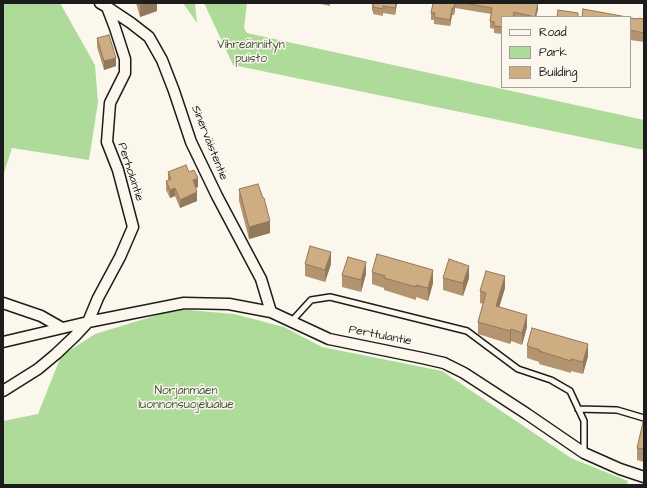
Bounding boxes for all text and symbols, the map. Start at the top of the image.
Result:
legend [501,16,631,88]
text: Road [539,24,567,41]
park label: Vihreänniityn puisto [217,38,285,66]
text: Park [539,44,567,61]
text: Building [539,64,577,81]
street label: Sinerväistentie [187,104,231,182]
street label: Perholantie [114,141,146,203]
street label: Perttulantie [347,323,413,349]
park label: Norjanmäen luonnonsuojelualue [138,384,234,412]

